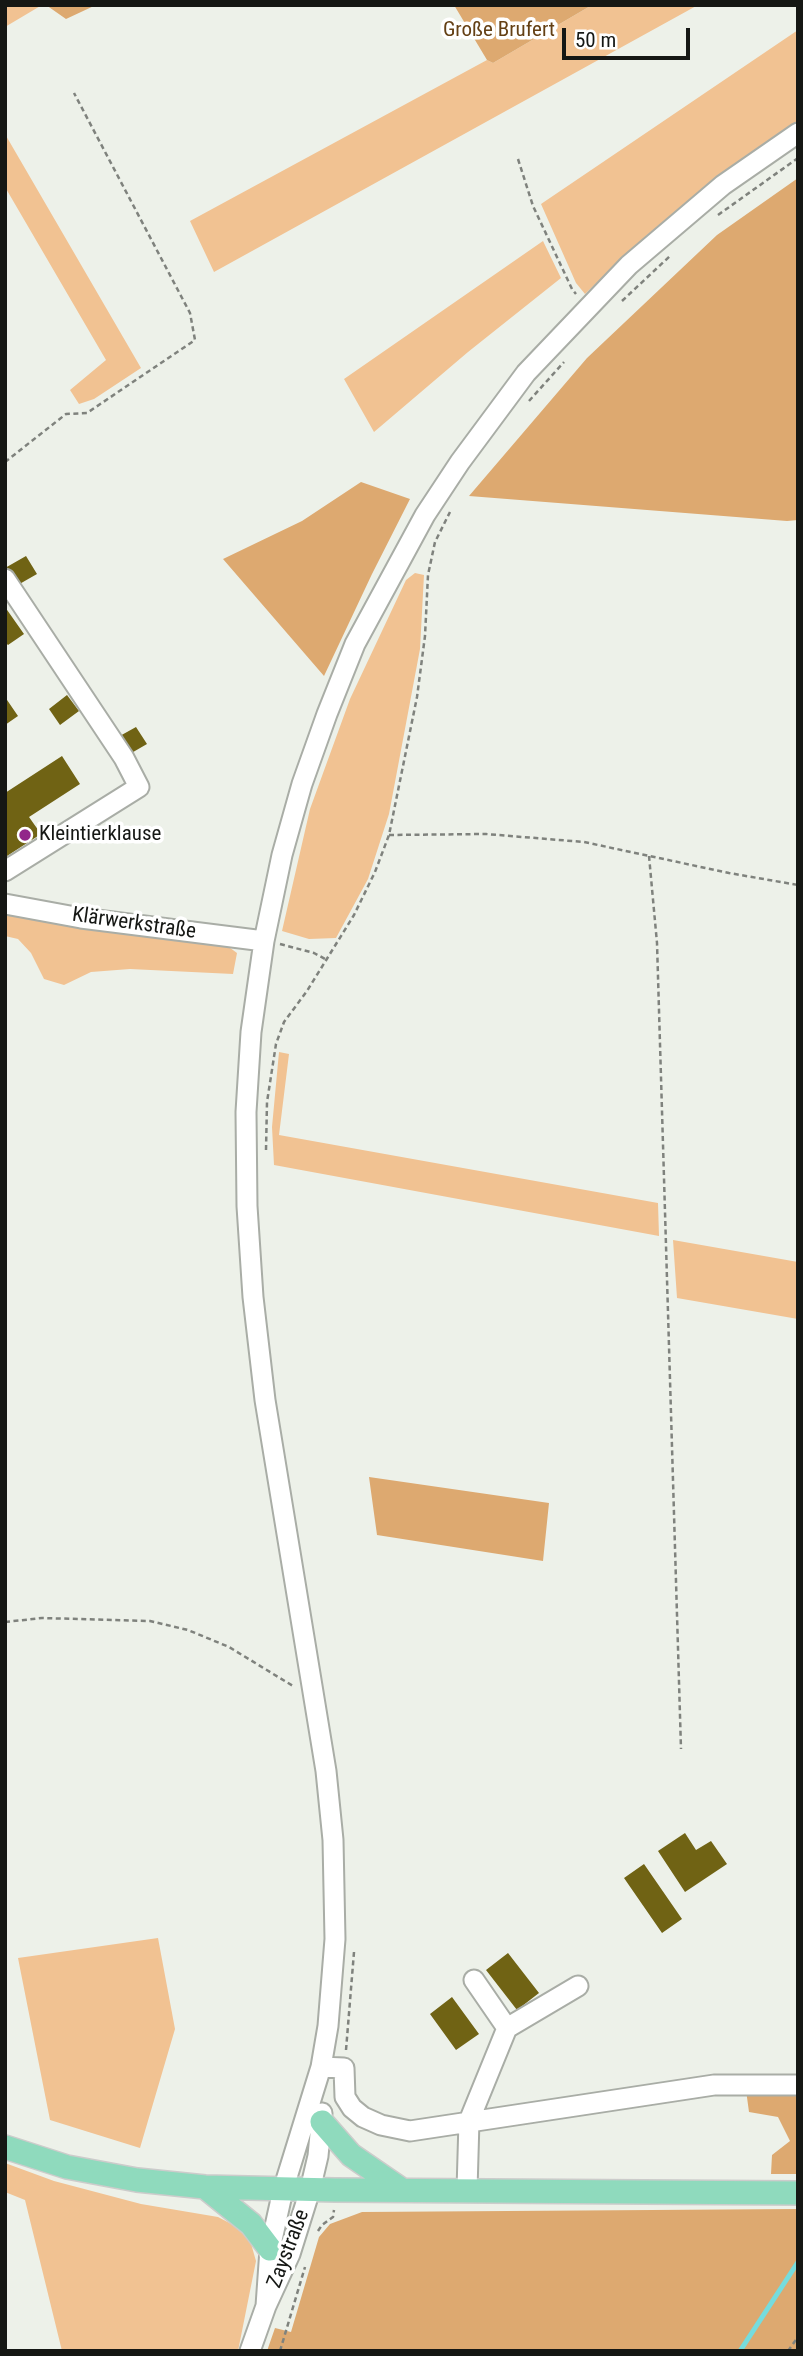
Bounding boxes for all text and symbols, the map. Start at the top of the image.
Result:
scale bar [565,14,693,58]
park label: Große Brufert [443,18,555,44]
text: 50 m [575,28,616,52]
place label: Kleintierklause [39,822,161,848]
marker: Kleintierklause [17,827,33,843]
street label: Klärwerkstraße [70,903,198,945]
street label: Zaystraße [262,2206,316,2292]

